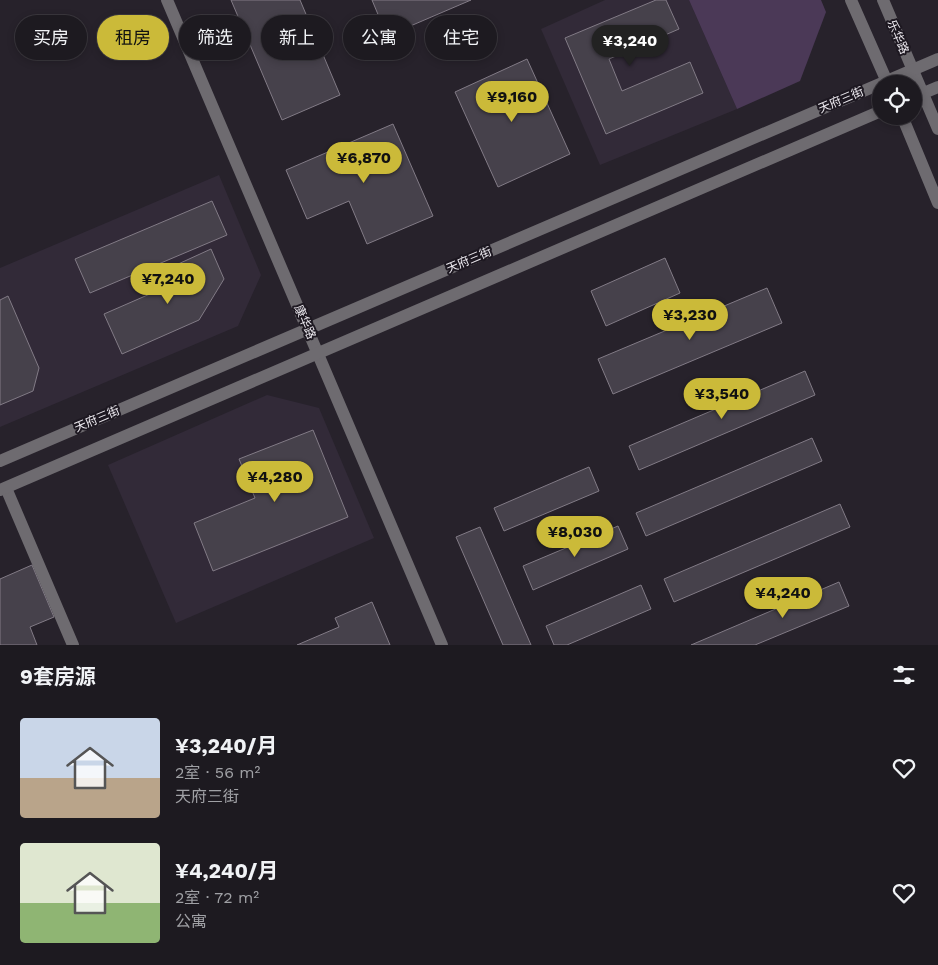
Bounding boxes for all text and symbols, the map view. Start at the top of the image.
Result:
chip: 买房 [15,15,87,60]
chip: 租房 [97,15,169,60]
chip: 筛选 [179,15,251,60]
chip: 新上 [261,15,333,60]
chip: 公寓 [343,15,415,60]
chip: 住宅 [425,15,497,60]
street label: 乐华路 [885,18,911,56]
pin: ¥3,240 [589,24,671,67]
text: ¥3,240 [603,31,657,50]
map controls [872,75,922,125]
button: locate [872,75,922,125]
pin: ¥9,160 [471,80,553,123]
street label: 天府三街 [816,84,866,116]
text: ¥9,160 [487,87,537,106]
pin: ¥6,870 [323,142,405,184]
text: ¥6,870 [337,148,391,167]
street label: 天府三街 [444,244,494,276]
pin: ¥7,240 [127,262,209,305]
text: ¥7,240 [141,269,195,288]
pin: ¥3,230 [649,298,731,341]
street label: 康华路 [292,303,318,341]
text: ¥3,230 [663,305,717,324]
pin: ¥3,540 [681,378,763,420]
text: ¥3,540 [695,384,749,403]
street label: 天府三街 [72,403,122,435]
pin: ¥4,280 [234,460,316,503]
text: ¥4,280 [247,467,303,486]
pin: ¥8,030 [534,516,616,558]
text: ¥8,030 [547,522,603,541]
pin: ¥4,240 [742,576,824,619]
text: ¥4,240 [755,583,811,602]
icon: filters [890,661,918,689]
text: 9套房源 [20,664,96,689]
text: ¥3,240/月 [175,733,277,758]
icon: home [60,738,120,798]
icon: heart [890,754,918,782]
text: 2室 · 56 m² [175,763,260,782]
text: 天府三街 [175,787,239,806]
text: ¥4,240/月 [175,858,278,883]
icon: home [60,863,120,923]
icon: heart [890,879,918,907]
text: 2室 · 72 m² [175,888,259,907]
text: 公寓 [175,912,207,931]

